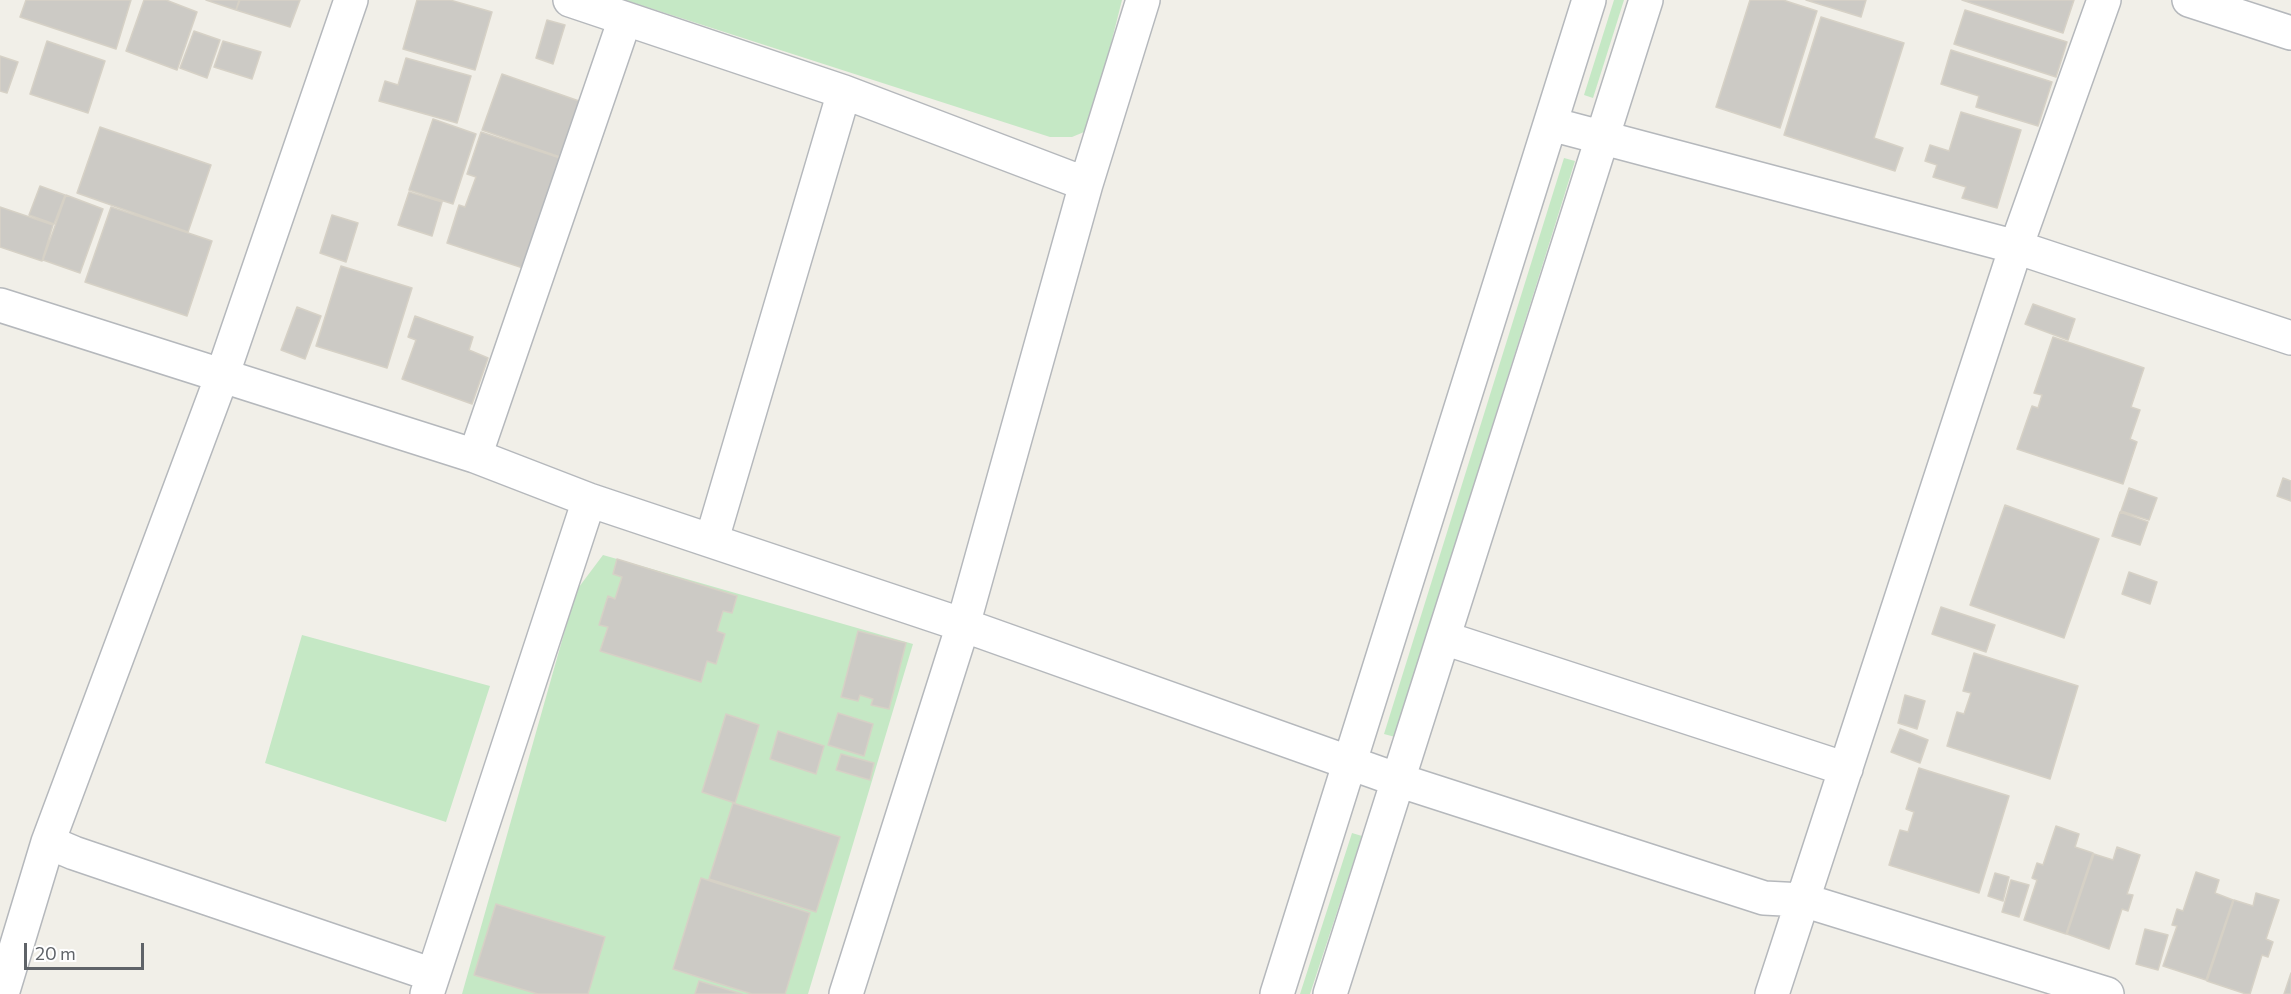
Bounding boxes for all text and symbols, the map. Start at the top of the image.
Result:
scale bar [27,931,147,969]
text: 20 m [35,942,76,964]

